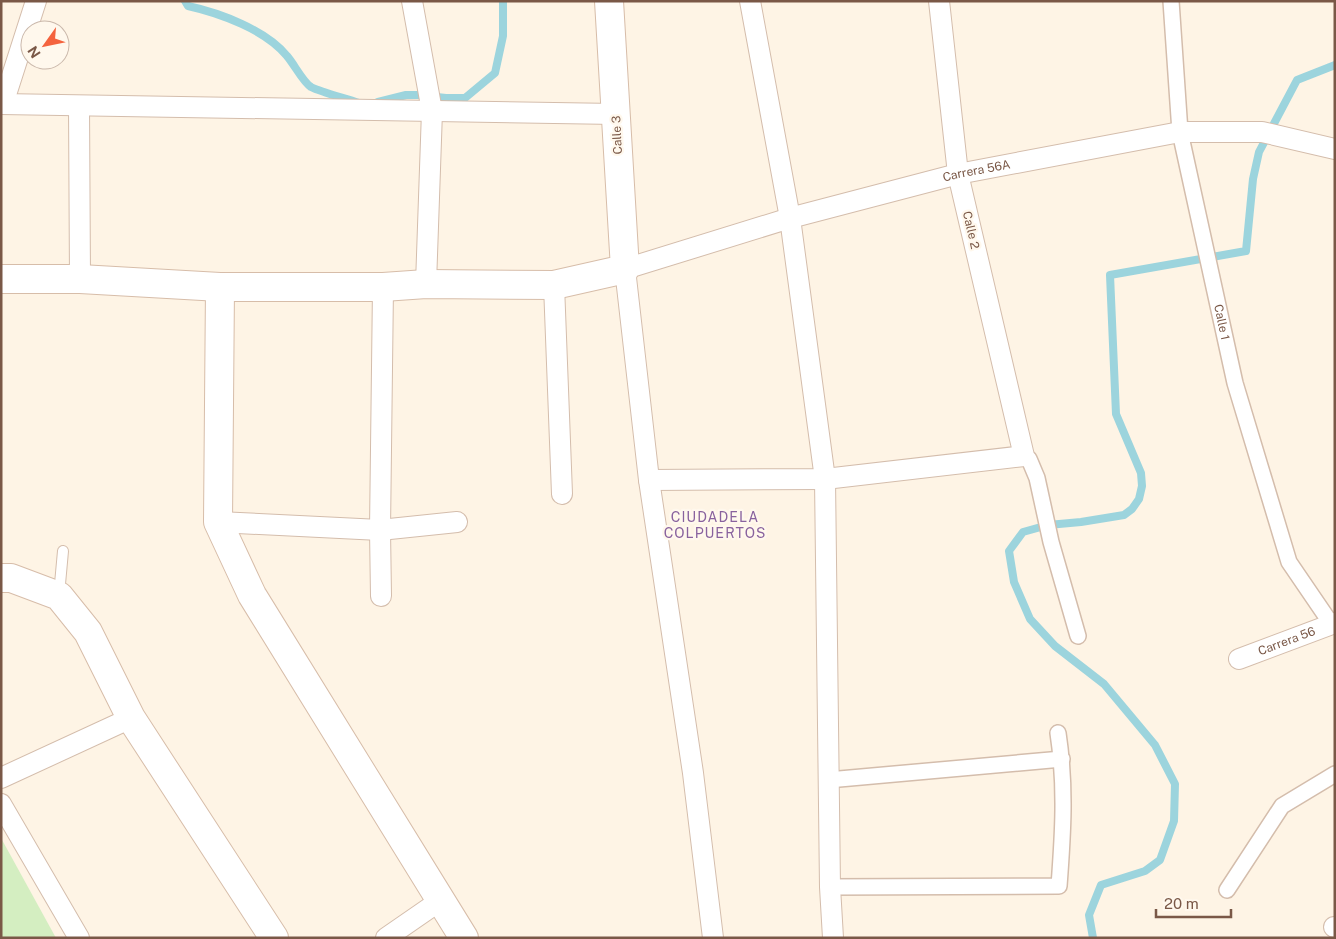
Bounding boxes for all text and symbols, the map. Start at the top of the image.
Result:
north arrow [20,20,70,70]
text: N [24,43,44,61]
street label: Calle 3 [609,115,625,155]
street label: Carrera 56A [941,157,1012,185]
street label: Calle 2 [960,210,982,250]
street label: Calle 1 [1211,303,1232,341]
district label: CIUDADELA COLPUERTOS [664,509,766,541]
street label: Carrera 56 [1256,624,1317,658]
scale bar [1156,886,1231,918]
text: 20 m [1164,895,1199,912]

